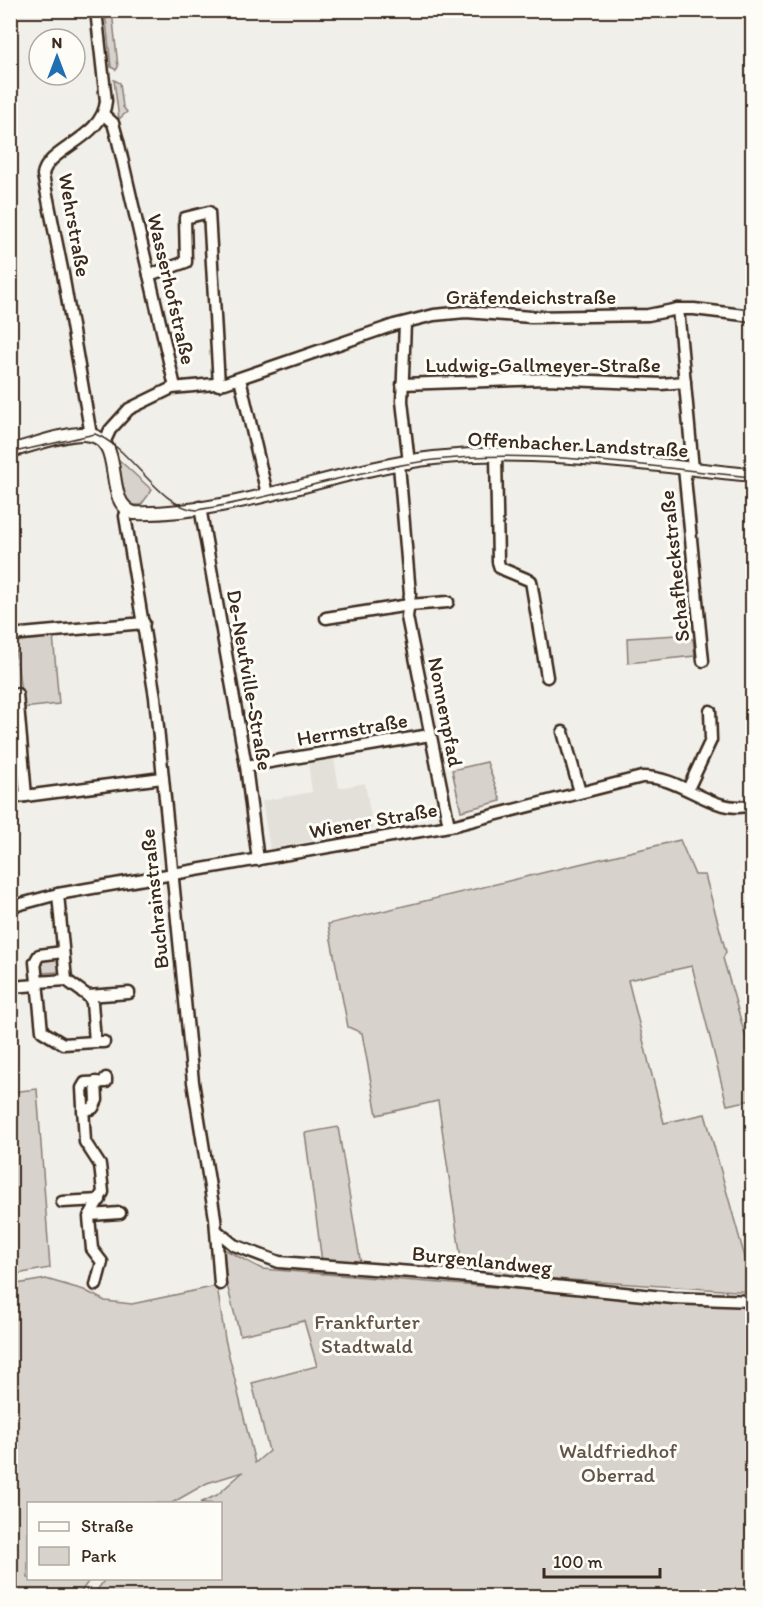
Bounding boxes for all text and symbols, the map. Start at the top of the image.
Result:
north arrow [27,27,87,87]
text: N [52,33,62,52]
street label: Wehrstraße [54,171,96,279]
street label: Wasserhofstraße [142,211,202,367]
street label: Gräfendeichstraße [446,284,616,309]
street label: Ludwig-Gallmeyer-Straße [425,352,661,377]
street label: Offenbacher Landstraße [467,426,689,462]
street label: Schafheckstraße [654,489,694,643]
street label: De-Neufville-Straße [222,588,278,772]
street label: Nonnenpfad [423,655,469,770]
street label: Herrnstraße [295,707,409,751]
street label: Wiener Straße [307,796,439,844]
street label: Buchrainstraße [134,828,174,970]
street label: Burgenlandweg [411,1240,554,1280]
park label: Frankfurter Stadtwald [314,1309,420,1358]
park label: Waldfriedhof Oberrad [559,1438,677,1487]
legend [27,1502,222,1580]
text: Straße [81,1515,134,1537]
scale bar [544,1541,660,1579]
text: Park [81,1545,116,1567]
text: 100 m [553,1551,603,1573]

